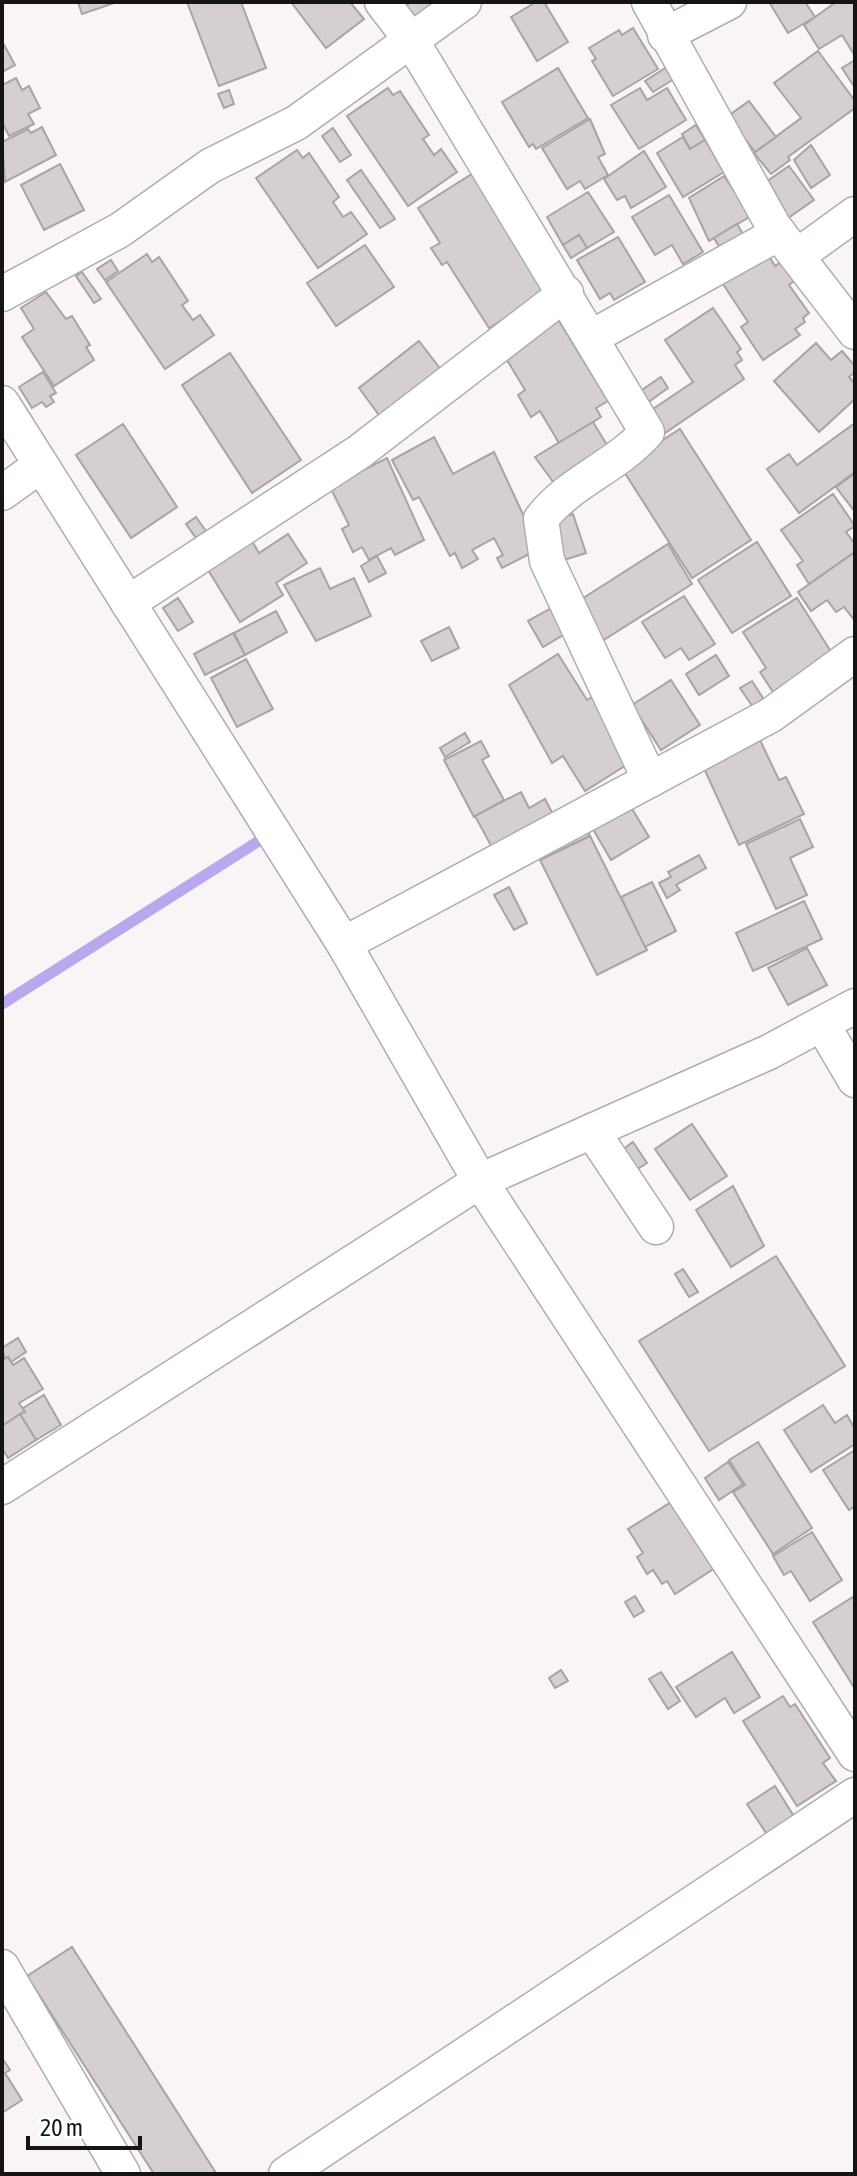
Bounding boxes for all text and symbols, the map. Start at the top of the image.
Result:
scale bar [28,2100,140,2150]
text: 20 m [40,2114,83,2141]

